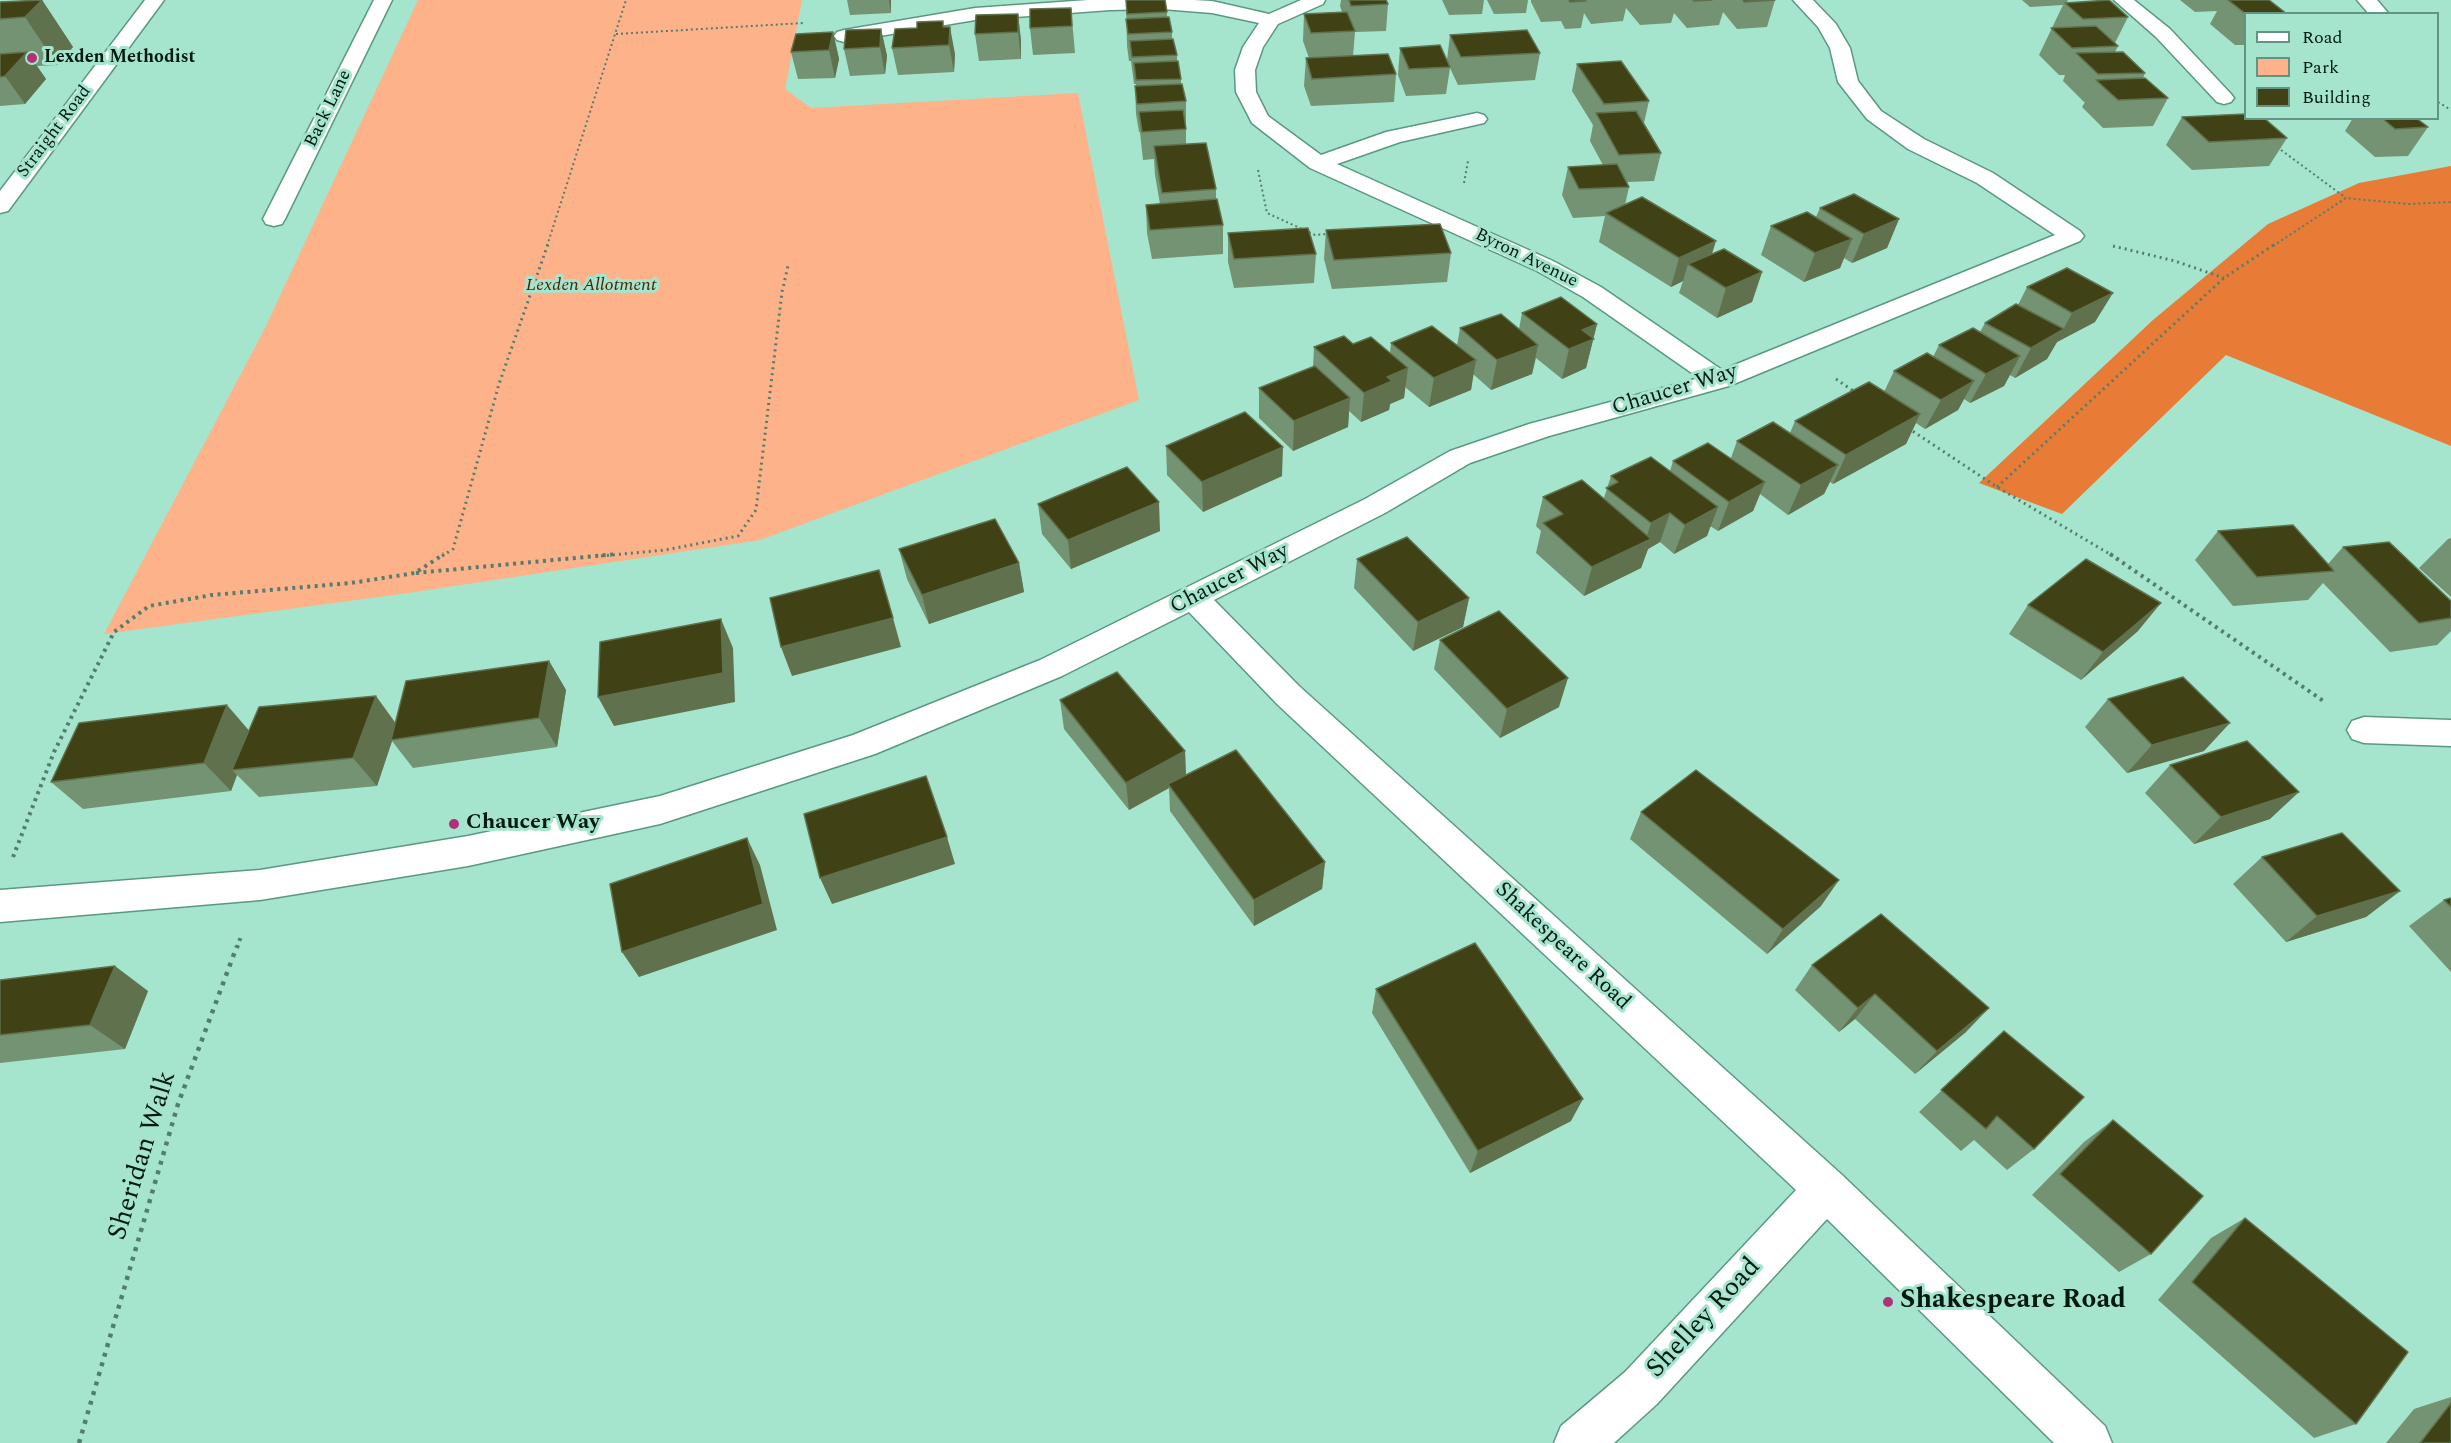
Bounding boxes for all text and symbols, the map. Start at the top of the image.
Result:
legend [2244,12,2439,120]
text: Road [2302,24,2343,51]
place label: Lexden Methodist [44,47,195,69]
marker: Lexden Methodist [25,51,39,65]
text: Park [2302,54,2339,81]
street label: Back Lane [301,67,357,151]
street label: Straight Road [13,82,97,182]
text: Building [2302,84,2371,111]
street label: Byron Avenue [1471,225,1581,293]
park label: Lexden Allotment [526,275,656,297]
street label: Chaucer Way [1609,359,1741,423]
street label: Chaucer Way [1166,539,1294,621]
place label: Chaucer Way [466,811,600,837]
marker: Chaucer Way [447,817,461,831]
street label: Shakespeare Road [1489,877,1635,1017]
street label: Sheridan Walk [103,1068,185,1244]
street label: Shelley Road [1641,1252,1769,1386]
place label: Shakespeare Road [1900,1286,2126,1318]
marker: Shakespeare Road [1881,1295,1895,1309]

